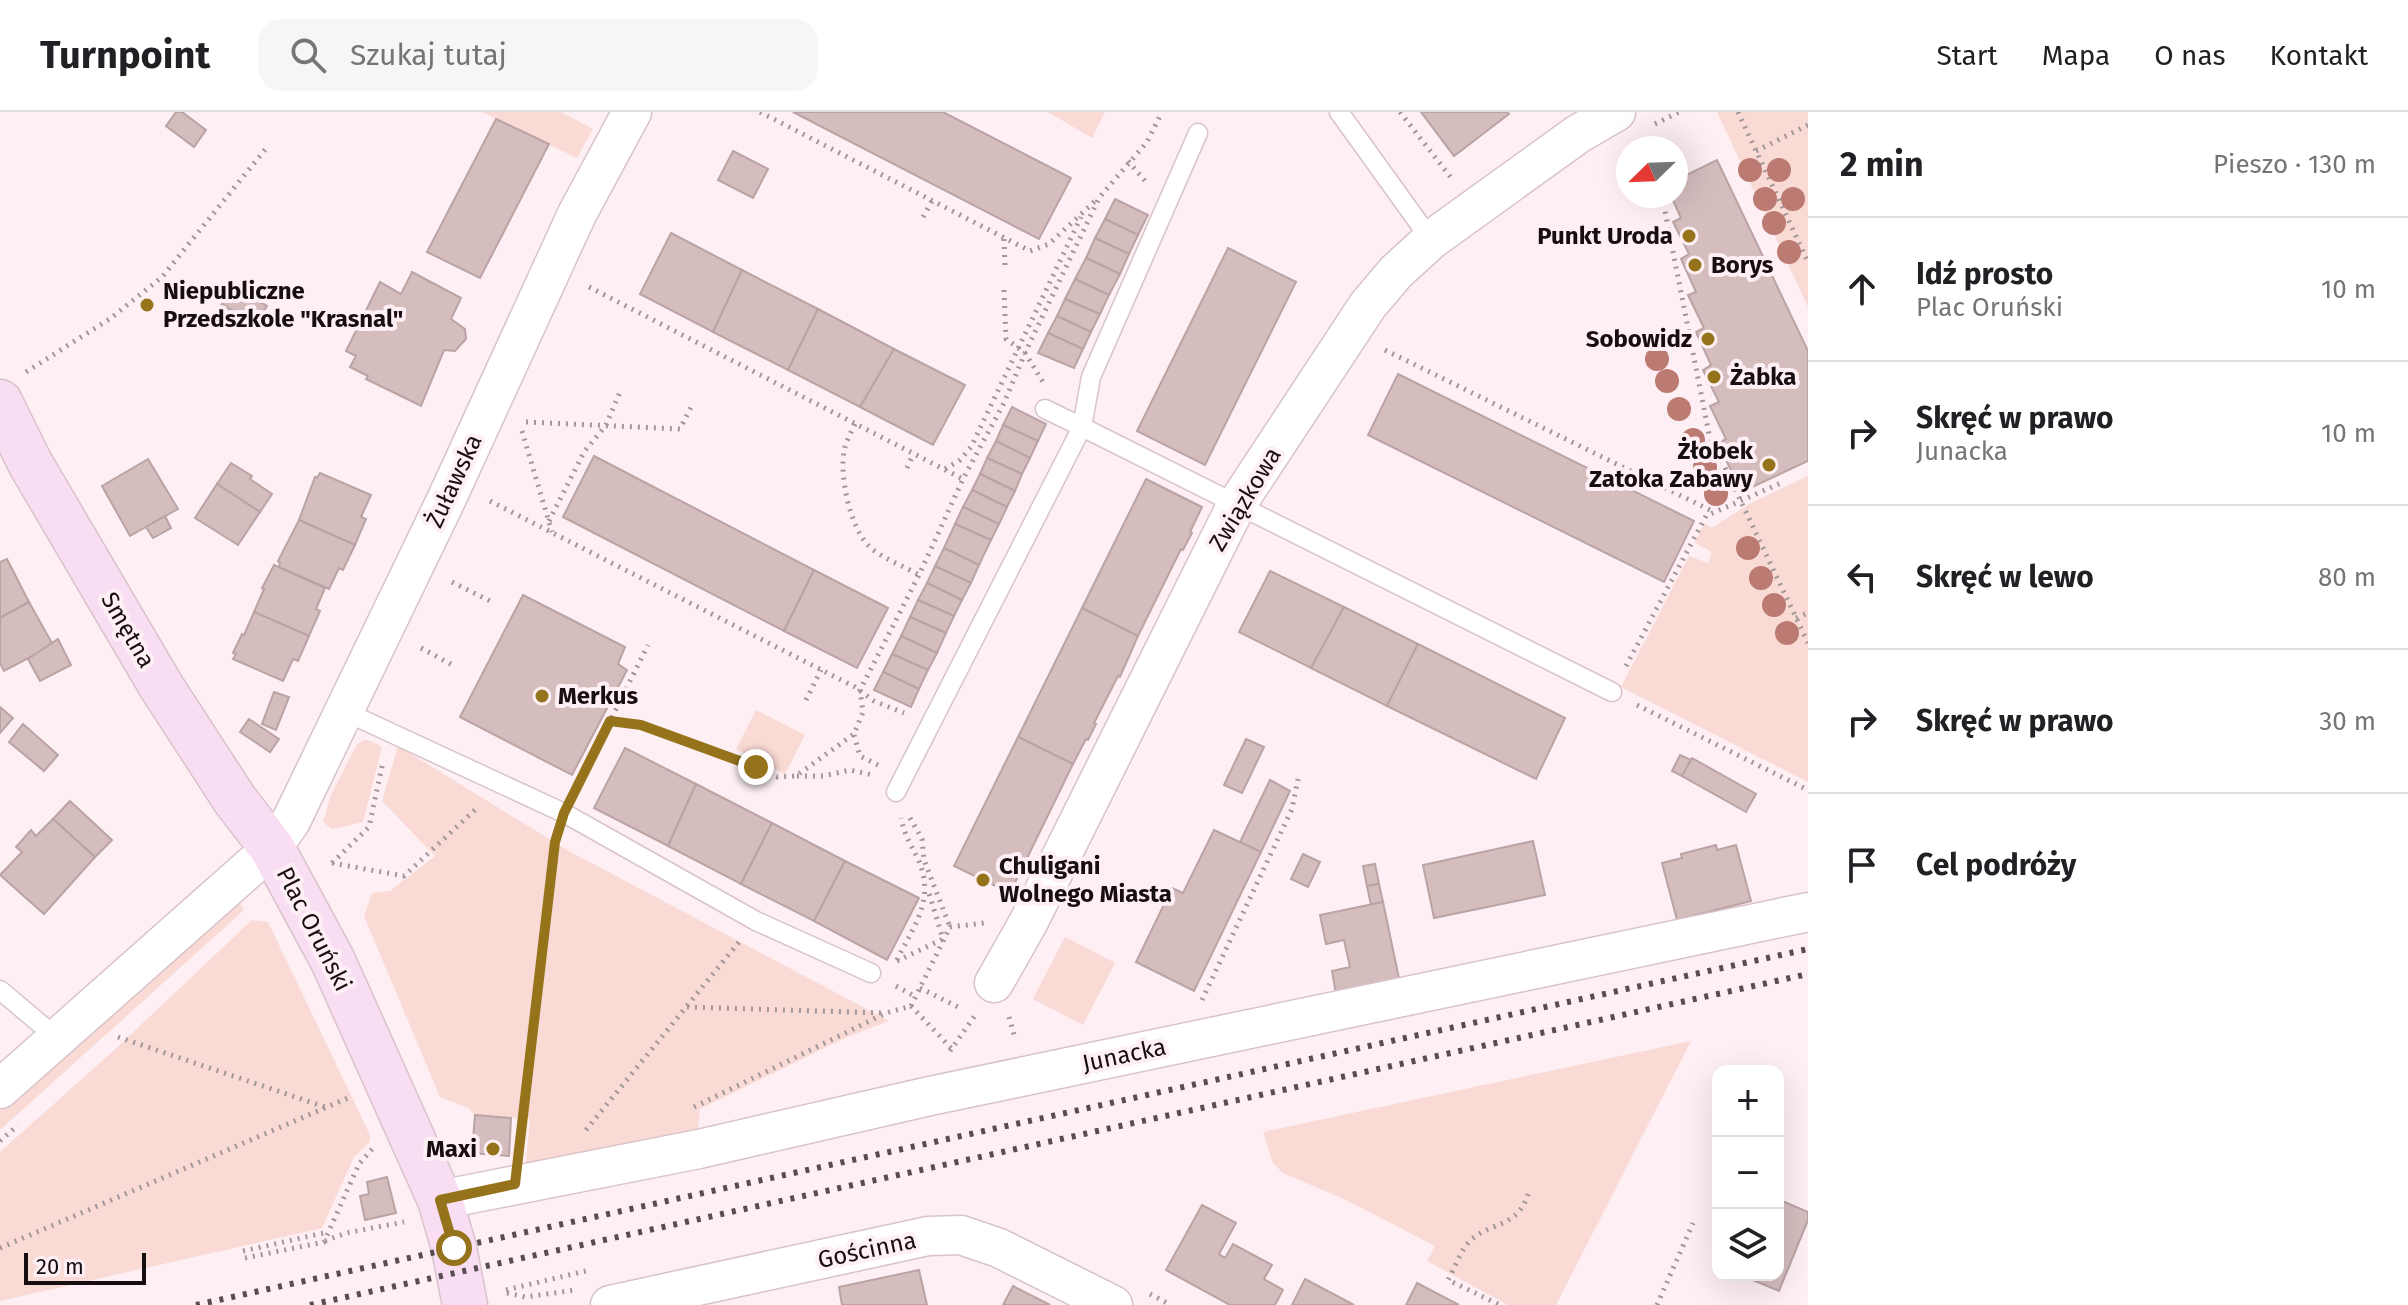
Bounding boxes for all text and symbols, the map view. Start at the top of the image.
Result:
search box [258,19,818,91]
text: Turnpoint [40,32,210,78]
icon: search [286,33,330,77]
text: Szukaj tutaj [350,37,507,73]
text: Start [1936,39,1998,72]
text: Mapa [2042,39,2110,72]
text: O nas [2154,39,2226,72]
text: Kontakt [2270,39,2368,72]
north arrow [1616,136,1688,208]
text: 2 min [1840,144,1924,185]
text: Pieszo · 130 m [2213,149,2376,180]
place label: Punkt Uroda [1537,222,1673,250]
marker: Punkt Uroda [1680,227,1698,245]
place label: Borys [1711,251,1774,279]
marker: Borys [1686,256,1704,274]
text: Idź prosto [1916,256,2053,292]
icon: ahead [1840,267,1884,311]
text: 10 m [2321,274,2376,305]
place label: Niepubliczne Przedszkole "Krasnal" [163,277,403,333]
text: Plac Oruński [1916,292,2063,323]
marker: Niepubliczne Przedszkole "Krasnal" [138,296,156,314]
place label: Sobowidz [1586,325,1692,353]
marker: Sobowidz [1699,330,1717,348]
place label: Żabka [1730,362,1796,391]
marker: Żabka [1705,368,1723,386]
text: Skręć w prawo [1916,400,2114,436]
icon: right [1840,411,1884,455]
text: 10 m [2321,418,2376,449]
street label: Żuławska [420,430,488,532]
place label: Żłobek Zatoka Zabawy [1589,436,1754,493]
text: Junacka [1916,436,2008,467]
street label: Związkowa [1203,442,1287,556]
marker: Żłobek Zatoka Zabawy [1760,456,1778,474]
icon: left [1840,555,1884,599]
text: Skręć w lewo [1916,559,2094,595]
text: 80 m [2318,562,2376,593]
street label: Smętna [95,587,161,673]
place label: Merkus [558,682,638,710]
marker: Merkus [533,687,551,705]
icon: right [1840,699,1884,743]
text: Skręć w prawo [1916,703,2114,739]
text: 30 m [2319,706,2376,737]
route end [738,749,774,785]
icon: arrive [1840,843,1884,887]
text: Cel podróży [1916,847,2076,883]
place label: Chuligani Wolnego Miasta [999,852,1172,908]
street label: Plac Oruński [271,862,357,996]
marker: Chuligani Wolnego Miasta [974,871,992,889]
street label: Junacka [1080,1032,1168,1078]
map controls [1712,1065,1784,1281]
button: + [1712,1065,1784,1137]
place label: Maxi [426,1135,477,1163]
button: − [1712,1137,1784,1209]
marker: Maxi [484,1140,502,1158]
button: layers [1712,1209,1784,1281]
street label: Gościnna [815,1226,919,1274]
route start [436,1230,472,1266]
scale bar [24,1249,146,1285]
text: 20 m [36,1253,84,1280]

